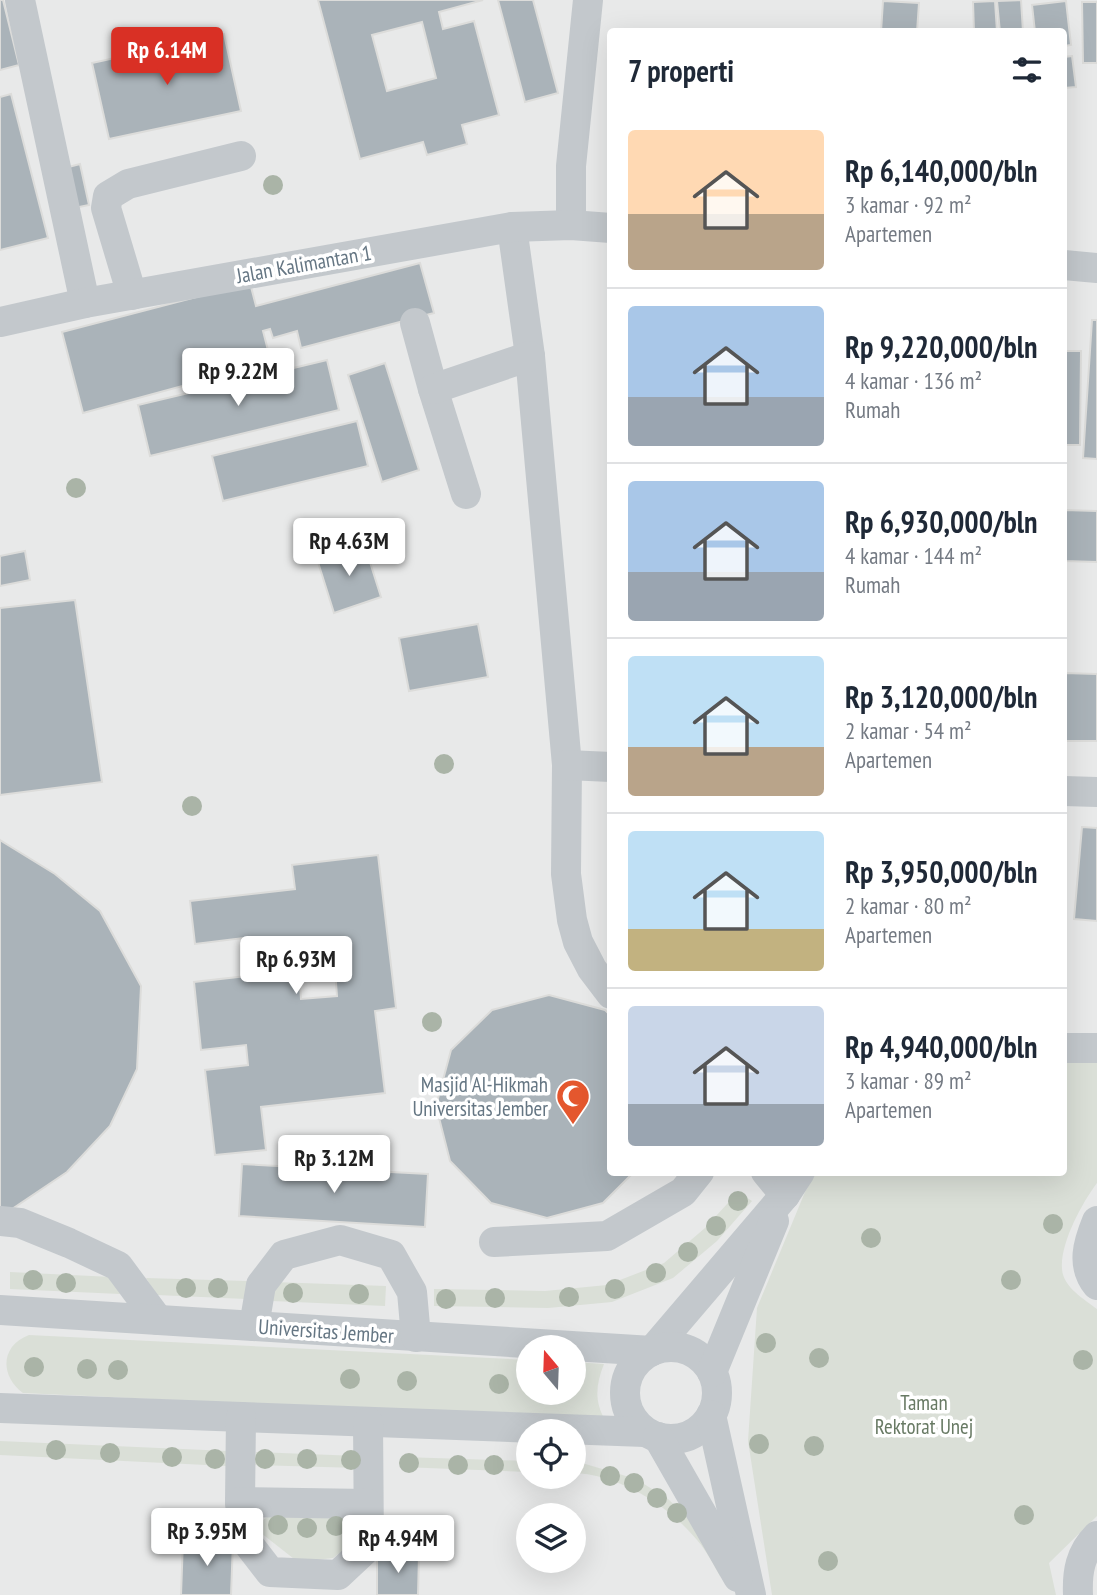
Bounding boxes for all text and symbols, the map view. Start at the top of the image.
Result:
pin: Rp 6.14M [95,28,239,87]
text: Rp 6.14M [127,35,207,64]
text: 7 properti [628,51,734,90]
icon: filters [1008,51,1046,89]
text: Rp 6,140,000/bln [845,151,1038,190]
icon: home [684,158,768,242]
text: 3 kamar · 92 m² [845,190,972,219]
text: Apartemen [845,219,932,248]
street label: Jalan Kalimantan 1 [233,239,374,289]
text: Rp 9,220,000/bln [845,327,1038,366]
icon: home [684,334,768,418]
pin: Rp 9.22M [166,348,310,408]
text: Rp 9.22M [198,356,278,385]
text: 4 kamar · 136 m² [845,366,982,395]
text: Rumah [845,395,900,424]
text: Rp 6,930,000/bln [845,502,1038,541]
icon: home [684,509,768,593]
pin: Rp 4.63M [277,518,421,578]
text: Rp 4.63M [309,526,389,555]
text: 4 kamar · 144 m² [845,541,982,570]
text: Rumah [845,570,900,599]
text: Rp 3,120,000/bln [845,677,1038,716]
icon: home [684,684,768,768]
text: 2 kamar · 54 m² [845,716,972,745]
text: Apartemen [845,745,932,774]
text: Rp 3,950,000/bln [845,852,1038,891]
icon: home [684,859,768,943]
text: 2 kamar · 80 m² [845,891,972,920]
text: Apartemen [845,920,932,949]
pin: Rp 6.93M [224,936,368,996]
text: Rp 6.93M [256,944,336,973]
text: Rp 4,940,000/bln [845,1027,1038,1066]
icon: home [684,1034,768,1118]
text: 3 kamar · 89 m² [845,1066,972,1095]
place label: Masjid Al-Hikmah Universitas Jember [412,1071,548,1122]
mosque icon: Masjid Al-Hikmah Universitas Jember [554,1077,592,1126]
text: Apartemen [845,1095,932,1124]
pin: Rp 3.12M [262,1136,406,1195]
text: Rp 3.12M [294,1143,374,1172]
street label: Universitas Jember [257,1313,395,1349]
north arrow [516,1335,586,1405]
map controls [516,1335,586,1573]
park label: Taman Rektorat Unej [875,1389,973,1440]
button: locate [516,1419,586,1489]
button: layers [516,1503,586,1573]
pin: Rp 3.95M [135,1508,279,1568]
text: Rp 3.95M [167,1516,247,1545]
pin: Rp 4.94M [326,1516,470,1575]
text: Rp 4.94M [358,1523,438,1552]

